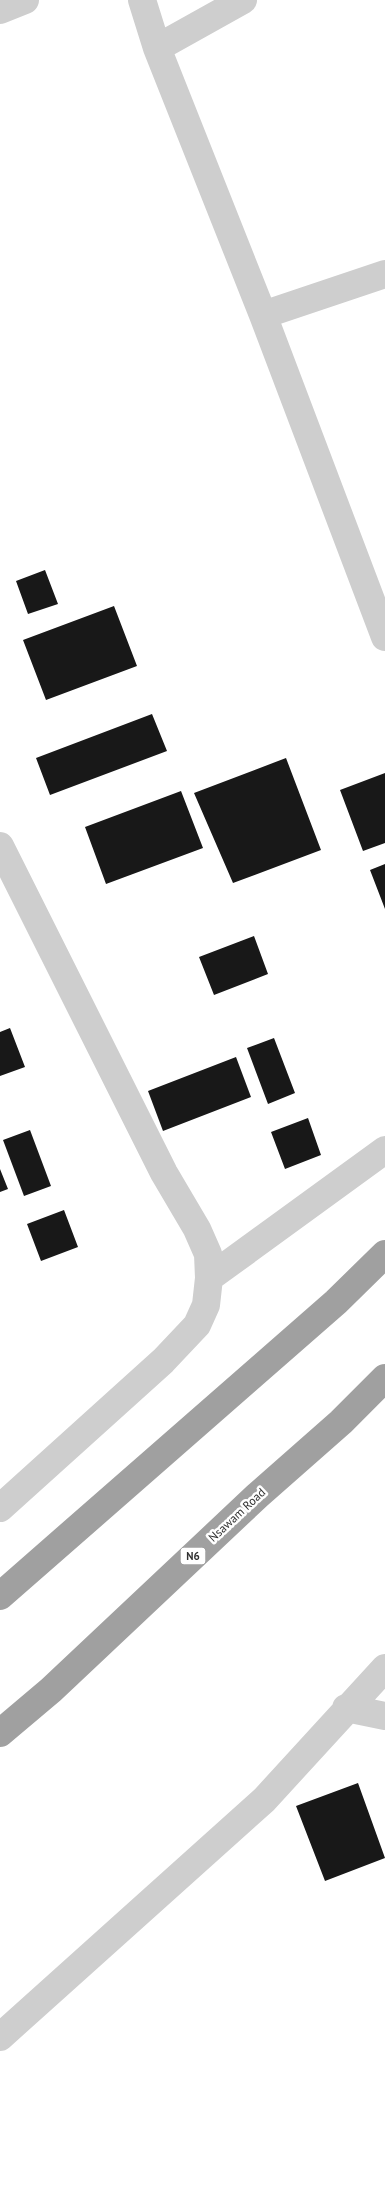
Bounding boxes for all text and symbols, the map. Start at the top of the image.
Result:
street label: Nsawam Road [205,1485,268,1545]
road number: N6 [180,1548,206,1564]

